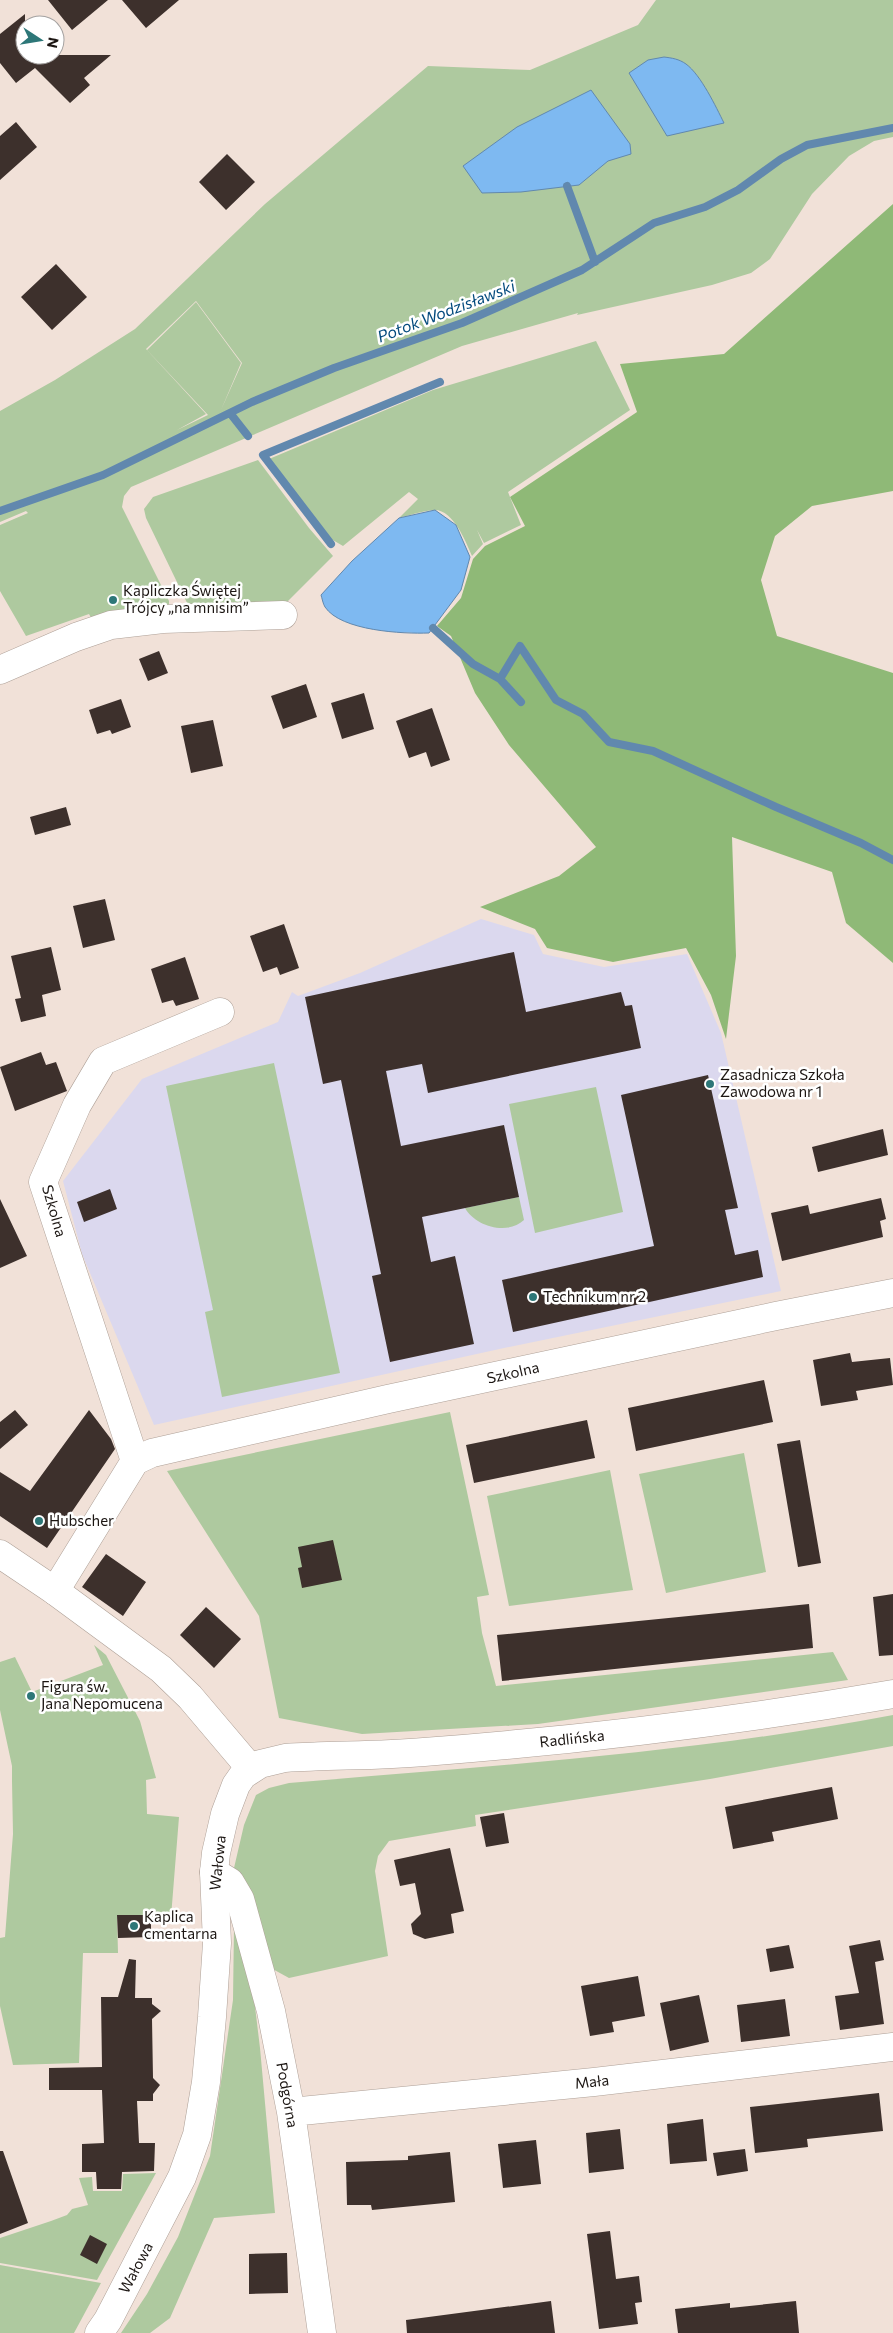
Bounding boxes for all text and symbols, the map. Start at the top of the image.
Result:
north arrow [15,15,65,65]
text: N [44,36,63,50]
water label: Potok Wodzisławski [374,275,518,346]
place label: Kapliczka Świętej Trójcy „na mnisim” [123,580,249,616]
marker: Kapliczka Świętej Trójcy „na mnisim” [107,594,119,606]
place label: Zasadnicza Szkoła Zawodowa nr 1 [720,1065,845,1100]
marker: Zasadnicza Szkoła Zawodowa nr 1 [704,1078,716,1090]
street label: Szkolna [39,1183,71,1239]
place label: Technikum nr 2 [543,1287,646,1305]
marker: Technikum nr 2 [527,1291,539,1303]
street label: Szkolna [485,1357,541,1387]
place label: Hubscher [49,1511,114,1529]
marker: Hubscher [33,1515,45,1527]
place label: Figura św. Jana Nepomucena [41,1677,163,1712]
marker: Figura św. Jana Nepomucena [25,1690,37,1702]
street label: Radlińska [538,1726,605,1750]
street label: Wałowa [205,1834,229,1891]
place label: Kaplica cmentarna [144,1907,217,1942]
marker: Kaplica cmentarna [128,1920,140,1932]
street label: Podgórna [273,2061,303,2129]
street label: Mała [574,2070,610,2092]
street label: Wałowa [114,2239,156,2296]

